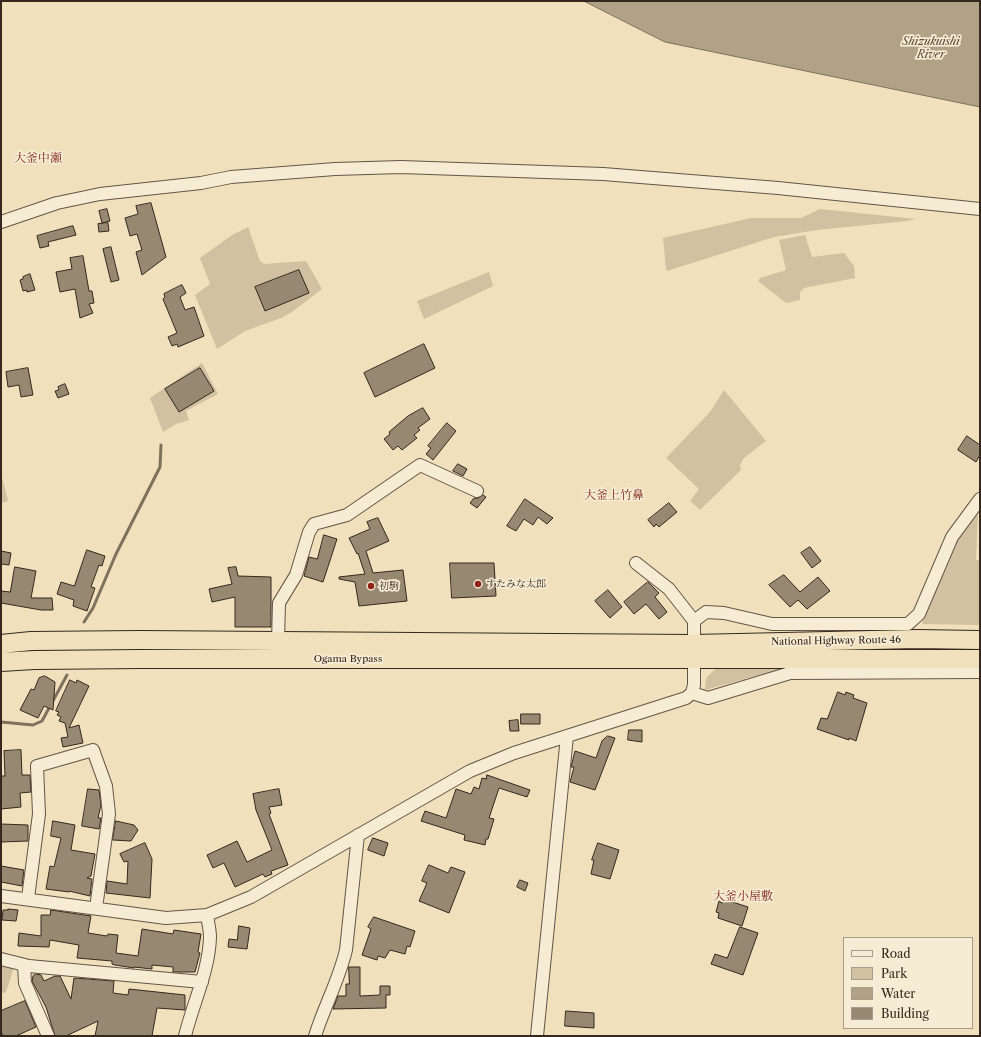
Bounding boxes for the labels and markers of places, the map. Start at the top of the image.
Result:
place label: すたみな太郎 [486,578,546,590]
marker: すたみな太郎 [473,579,483,589]
place label: 初駒 [379,580,399,592]
marker: 初駒 [366,581,376,591]

